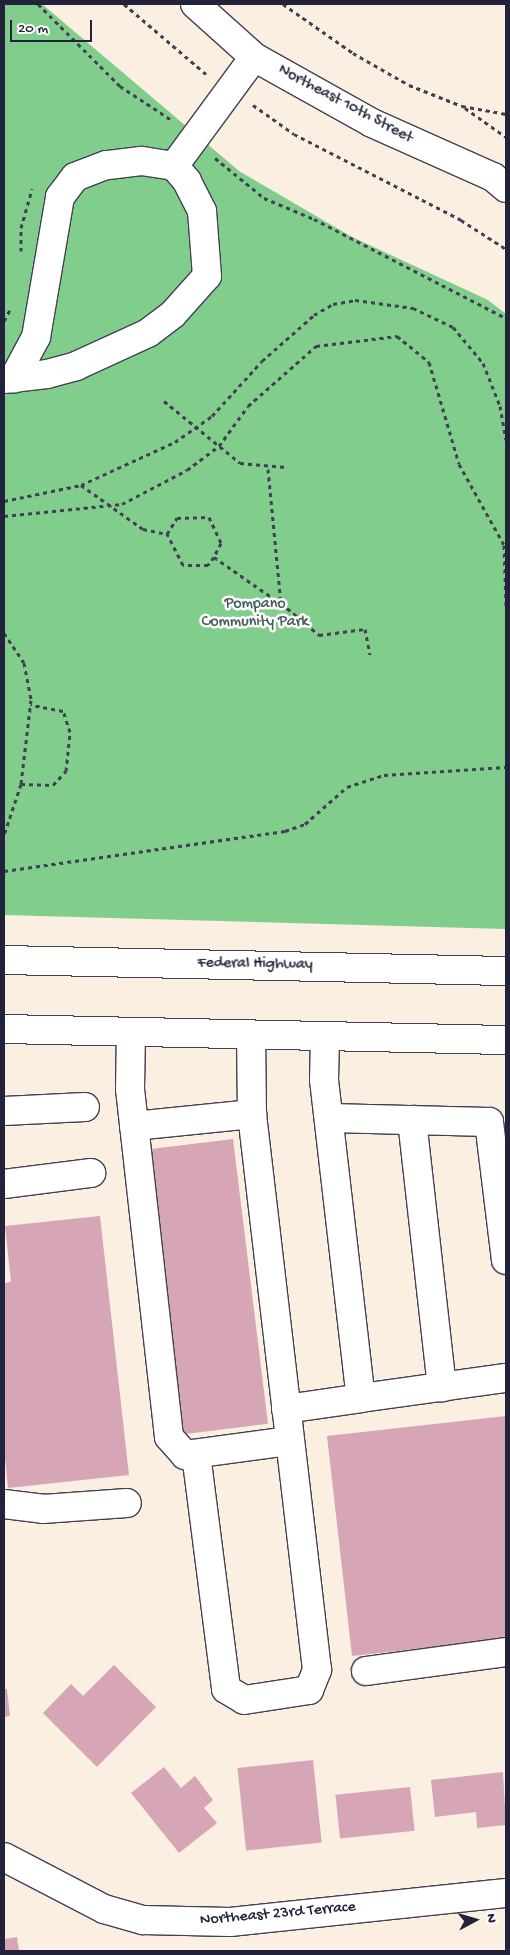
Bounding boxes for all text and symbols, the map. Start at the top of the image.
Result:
scale bar [12,10,95,42]
text: 20 m [18,20,48,38]
street label: Northeast 10th Street [274,61,416,149]
park label: Pompano Community Park [202,595,308,633]
street label: Federal Highway [197,954,313,976]
north arrow [450,1895,500,1945]
street label: Northeast 23rd Terrace [199,1899,357,1931]
text: N [481,1913,499,1924]

